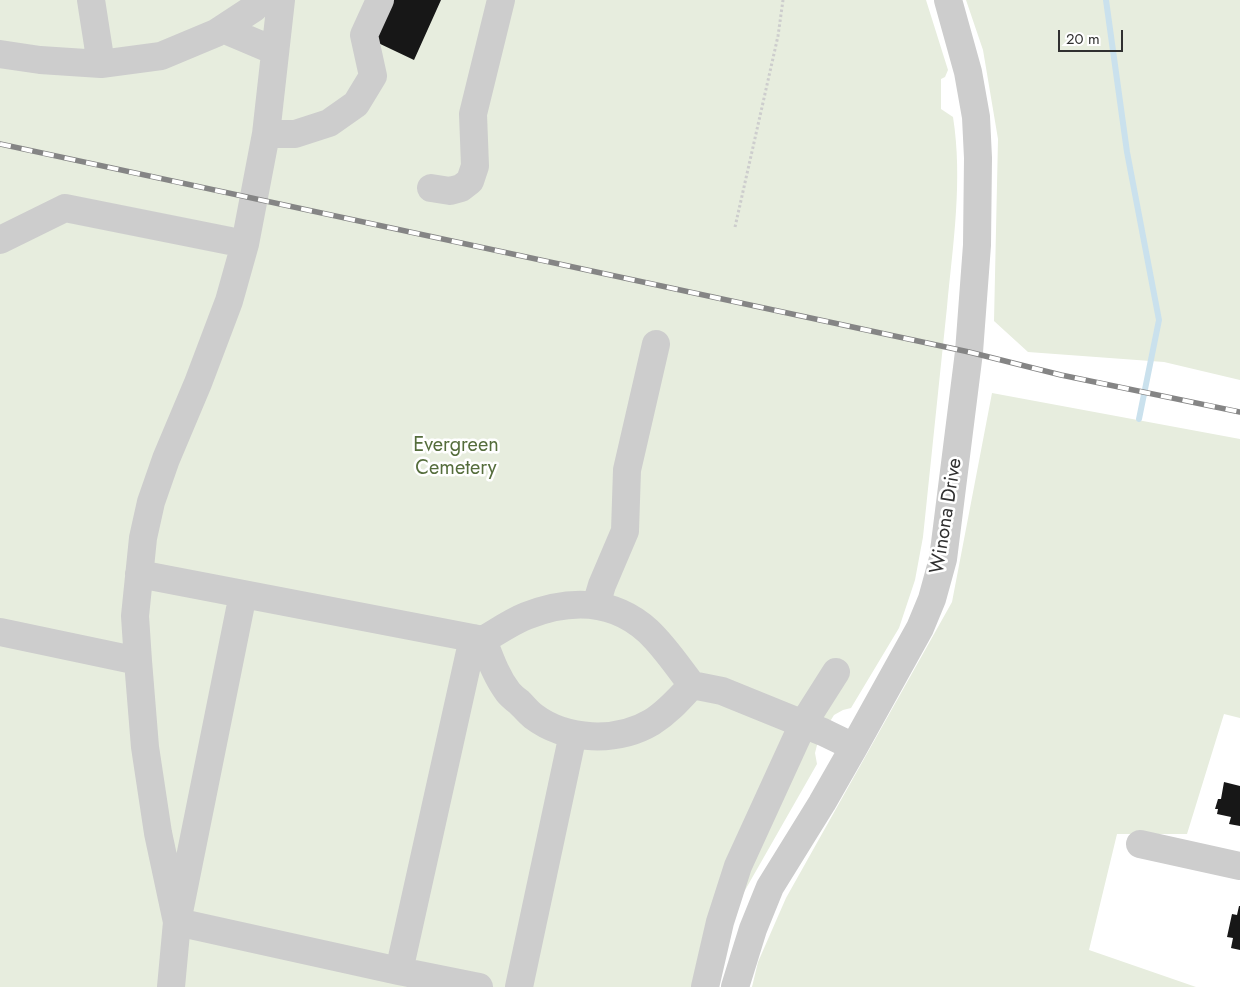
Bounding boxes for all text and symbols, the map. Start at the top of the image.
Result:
scale bar [1060,20,1125,52]
text: 20 m [1066,28,1100,50]
park label: Evergreen Cemetery [413,434,499,481]
street label: Winona Drive [926,456,968,576]

